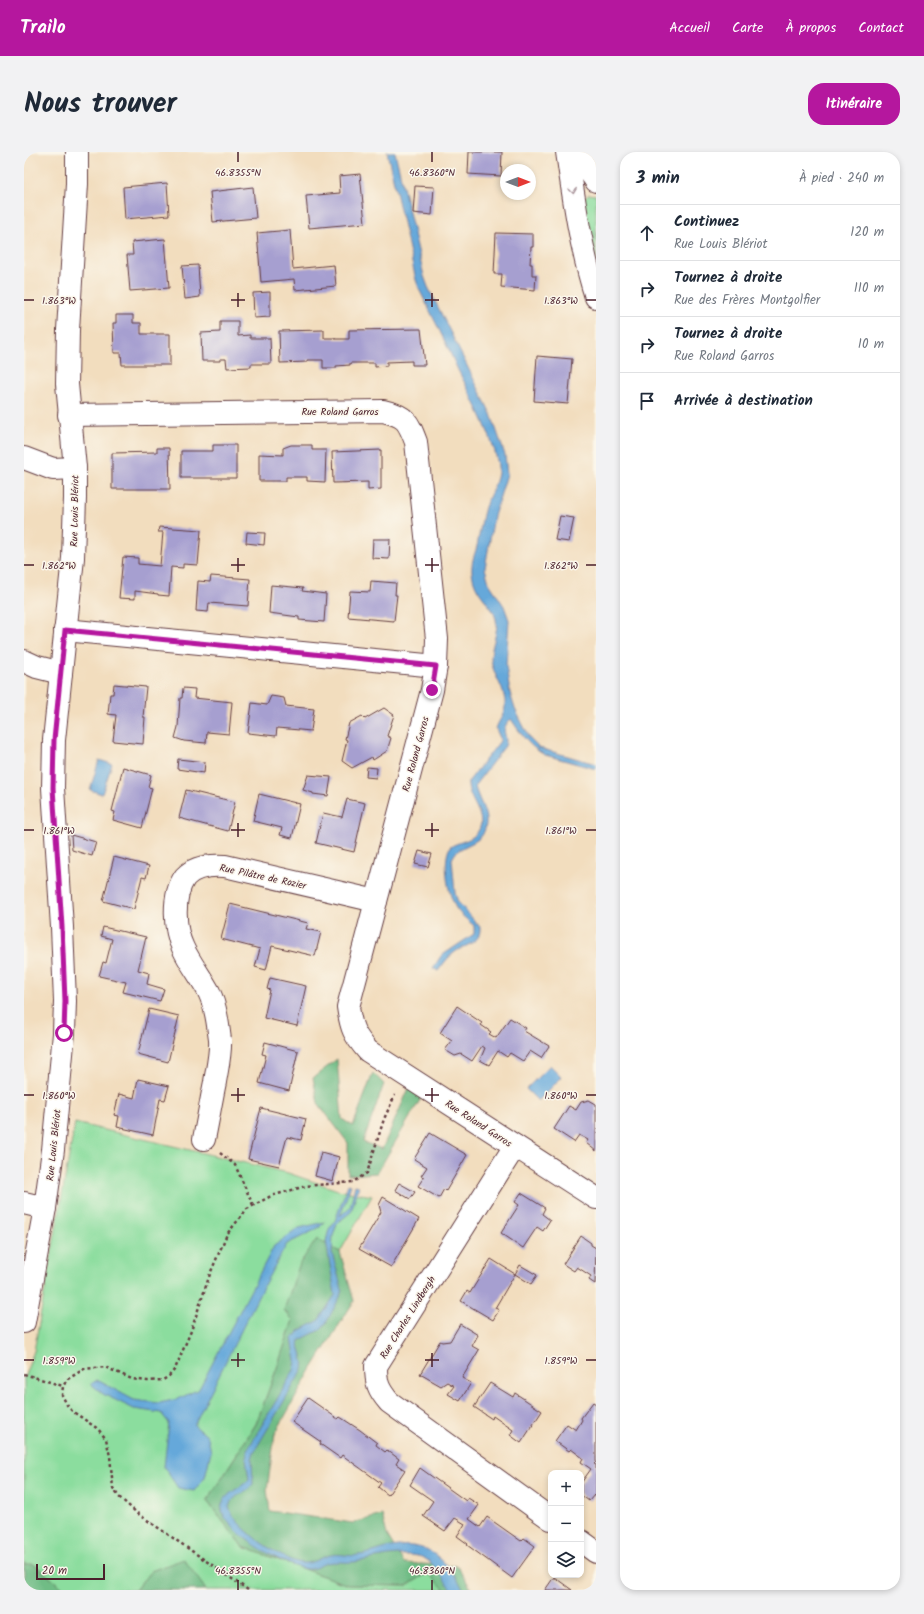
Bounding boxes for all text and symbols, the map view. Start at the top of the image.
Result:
text: Trailo [20,13,66,43]
text: Accueil [669,17,710,39]
text: Carte [732,17,763,39]
text: À propos [785,17,836,39]
text: Contact [858,17,904,39]
text: Nous trouver [24,82,177,127]
button: Itinéraire [808,83,900,125]
north arrow [500,164,536,200]
text: 46.8355°N [215,165,261,181]
text: 46.8360°N [409,165,455,181]
text: 3 min [636,165,680,192]
text: À pied · 240 m [799,168,884,189]
one-way arrow [568,188,577,194]
text: Continuez [674,210,739,234]
icon: ahead [636,222,658,244]
text: 120 m [850,222,884,243]
text: Rue Louis Blériot [674,234,767,255]
text: Tournez à droite [674,266,782,290]
icon: right [636,278,658,300]
text: 110 m [854,278,884,299]
text: Rue des Frères Montgolfier [674,290,820,311]
text: 1.863°W [42,293,76,309]
text: 1.863°W [544,293,578,309]
text: Tournez à droite [674,322,782,346]
icon: right [636,334,658,356]
text: 10 m [858,334,884,355]
text: Rue Roland Garros [674,346,774,367]
text: Arrivée à destination [674,389,813,413]
icon: arrive [636,390,658,412]
street label: Rue Roland Garros [301,404,379,420]
street label: Rue Louis Blériot [66,475,84,547]
text: 1.862°W [42,558,76,574]
text: 1.862°W [544,558,578,574]
route end [423,681,441,699]
street label: Rue Roland Garros [398,714,434,794]
text: 1.861°W [43,823,75,839]
text: 1.861°W [545,823,577,839]
street label: Rue Pilâtre de Rozier [218,860,308,894]
route start [55,1024,73,1042]
text: 1.860°W [42,1088,76,1104]
text: 1.860°W [544,1088,578,1104]
street label: Rue Roland Garros [442,1096,516,1152]
street label: Rue Louis Blériot [42,1108,66,1182]
street label: Rue Charles Lindbergh [376,1273,440,1362]
text: 1.859°W [43,1353,76,1369]
text: 1.859°W [545,1353,578,1369]
map controls [548,1470,584,1578]
button: + [548,1470,584,1506]
button: − [548,1506,584,1542]
button: layers [548,1542,584,1578]
scale bar [36,1562,105,1581]
text: 20 m [42,1562,67,1580]
text: 46.8355°N [215,1563,261,1579]
text: 46.8360°N [409,1563,455,1579]

